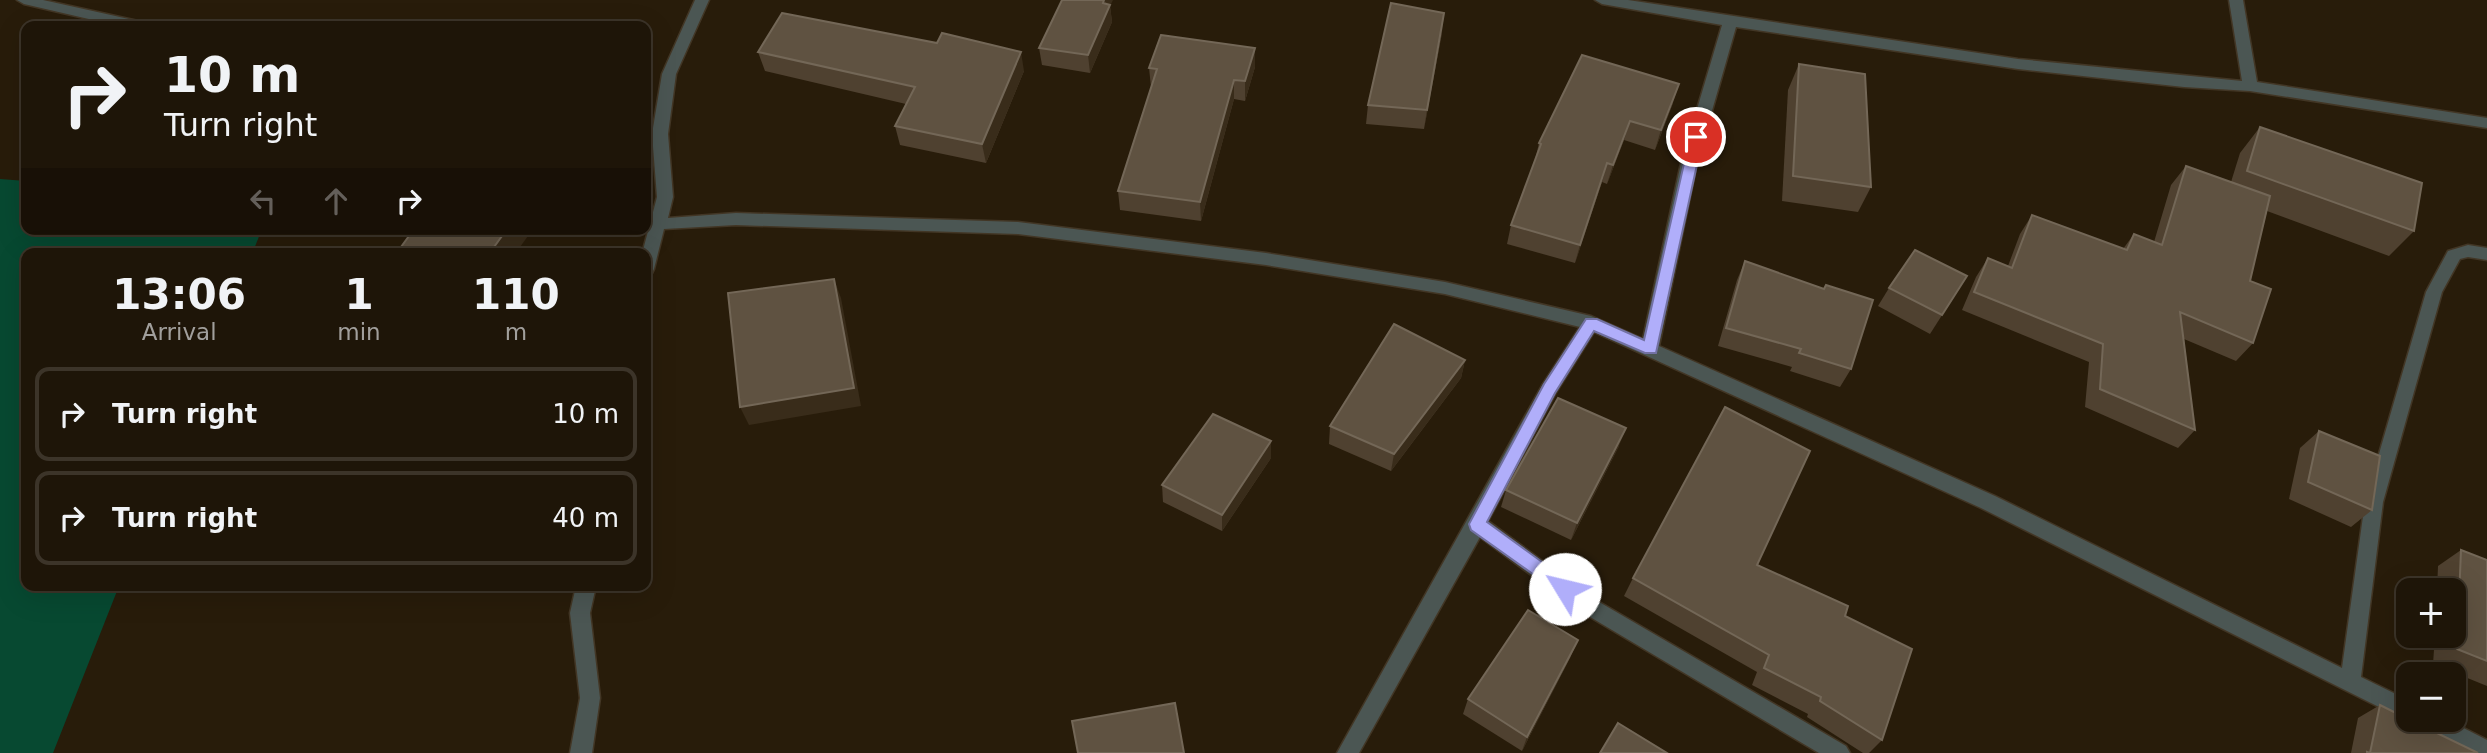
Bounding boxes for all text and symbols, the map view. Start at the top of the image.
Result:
text: 10 m [164,47,300,104]
icon: right [49,49,140,140]
text: Turn right [164,106,317,144]
pin [1666,107,1726,167]
icon: arrive [1677,118,1715,156]
icon: left [244,182,282,220]
icon: ahead [317,182,355,220]
icon: right [390,182,428,220]
text: 13:06 [112,270,246,319]
text: 1 [344,270,374,319]
text: 110 [472,270,560,319]
text: Arrival [142,319,217,345]
text: min [337,319,381,345]
text: m [505,319,527,345]
icon: right [53,395,91,433]
text: Turn right [112,399,257,429]
text: 10 m [552,399,619,429]
icon: right [53,499,91,537]
text: Turn right [112,503,257,533]
text: 40 m [552,503,619,533]
position arrow [1528,552,1602,626]
map controls [2396,578,2466,732]
button: + [2396,578,2466,648]
button: − [2396,662,2466,732]

